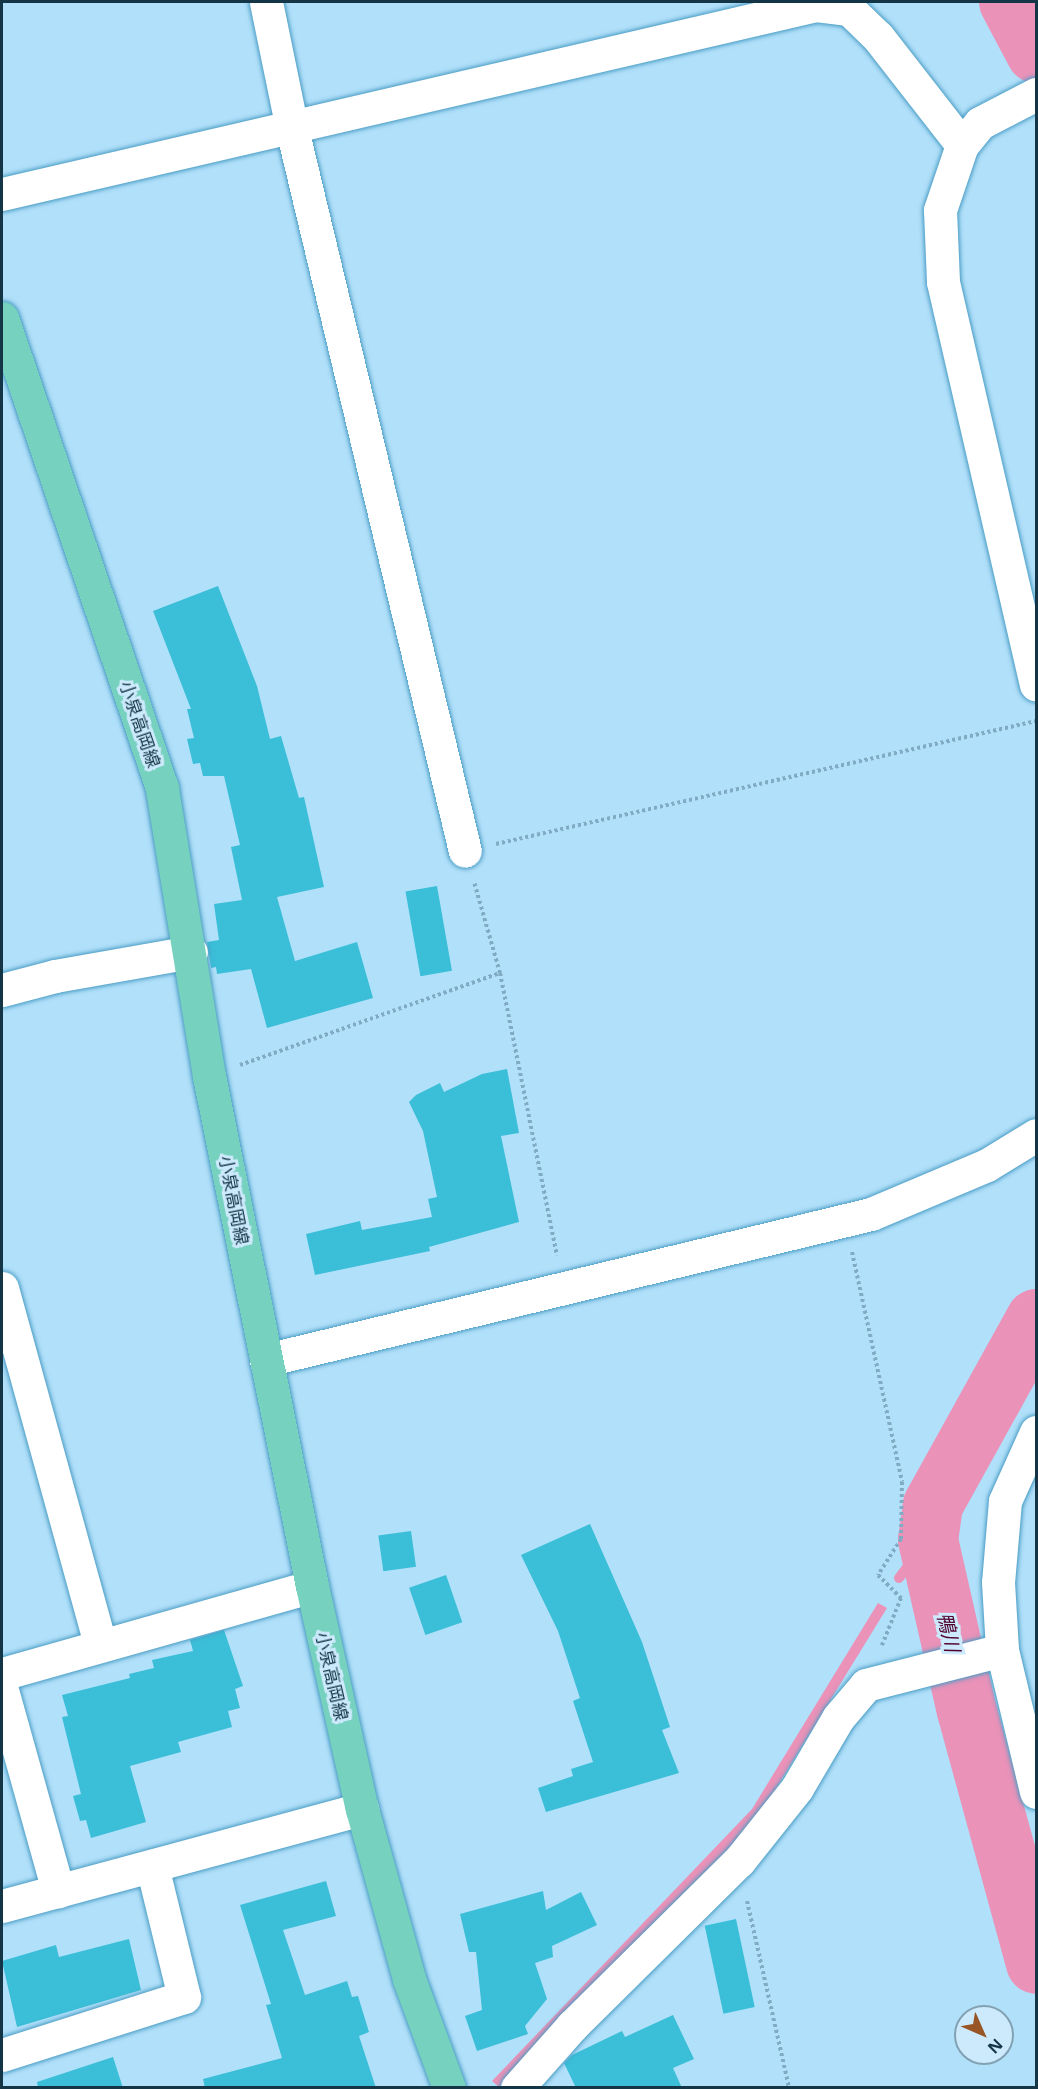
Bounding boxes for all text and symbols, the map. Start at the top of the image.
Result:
street label: 小泉高岡線 [115,678,165,770]
street label: 小泉高岡線 [215,1154,253,1246]
water label: 鴨川 [933,1610,965,1654]
street label: 小泉高岡線 [311,1630,353,1722]
north arrow [954,2005,1014,2065]
text: N [983,2034,1008,2059]

